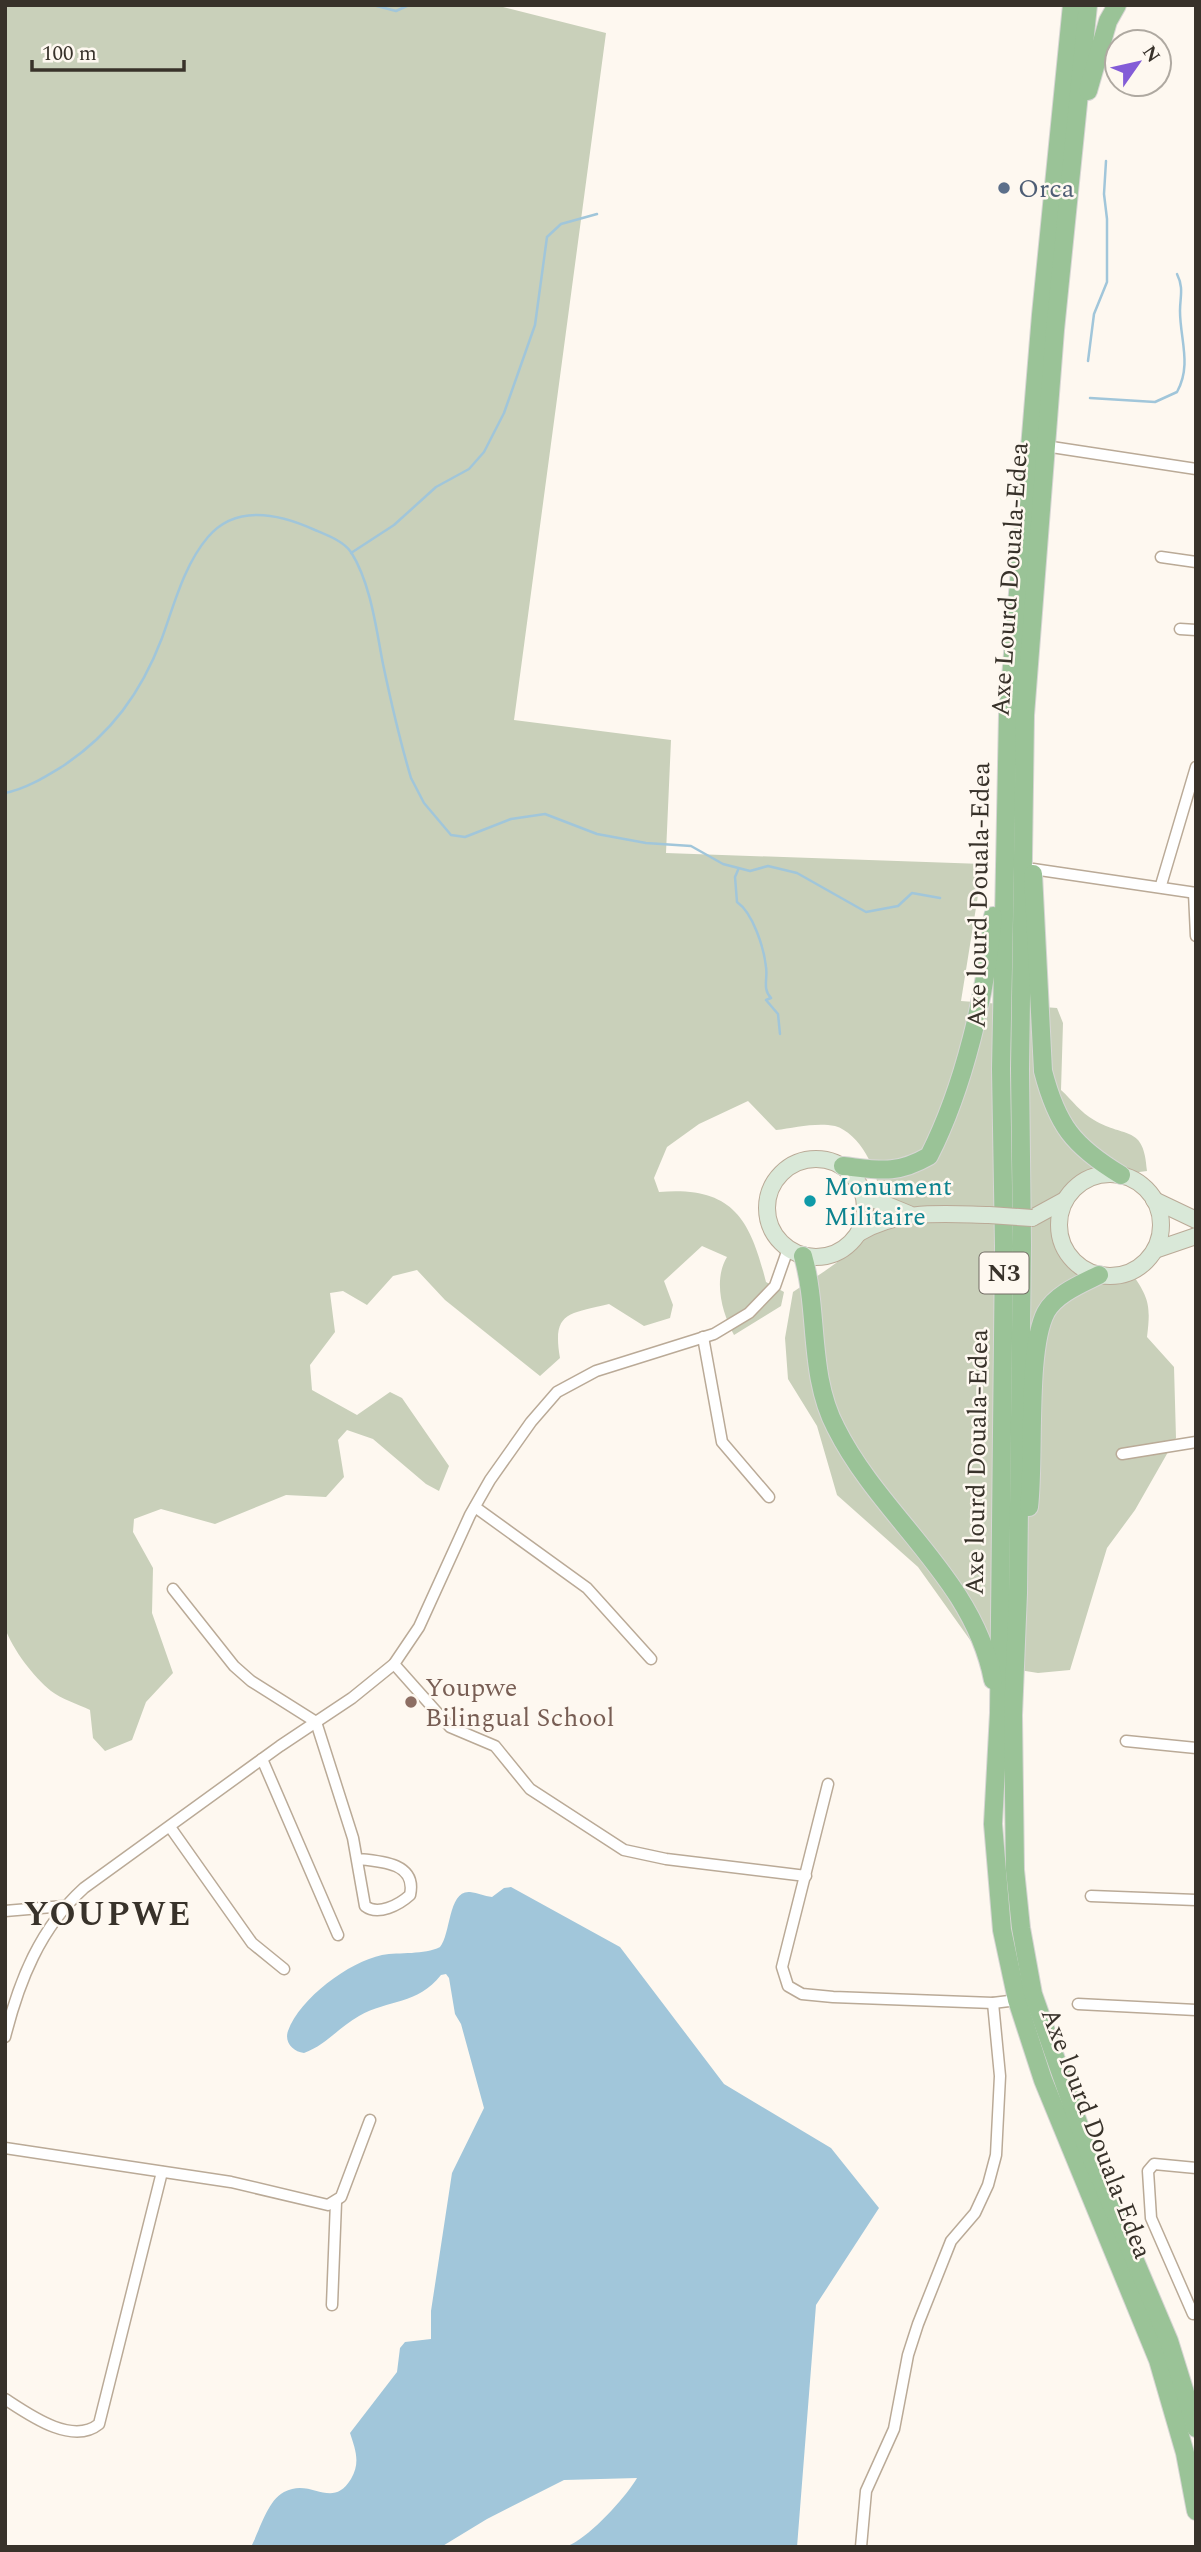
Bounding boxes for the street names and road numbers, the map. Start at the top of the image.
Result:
street label: Axe Lourd Douala-Edea [980,440,1040,718]
street label: Axe lourd Douala-Edea [957,761,1001,1028]
road number: N3 [979,1252,1028,1294]
street label: Axe lourd Douala-Edea [955,1328,999,1595]
street label: Axe lourd Douala-Edea [1030,2002,1163,2265]

